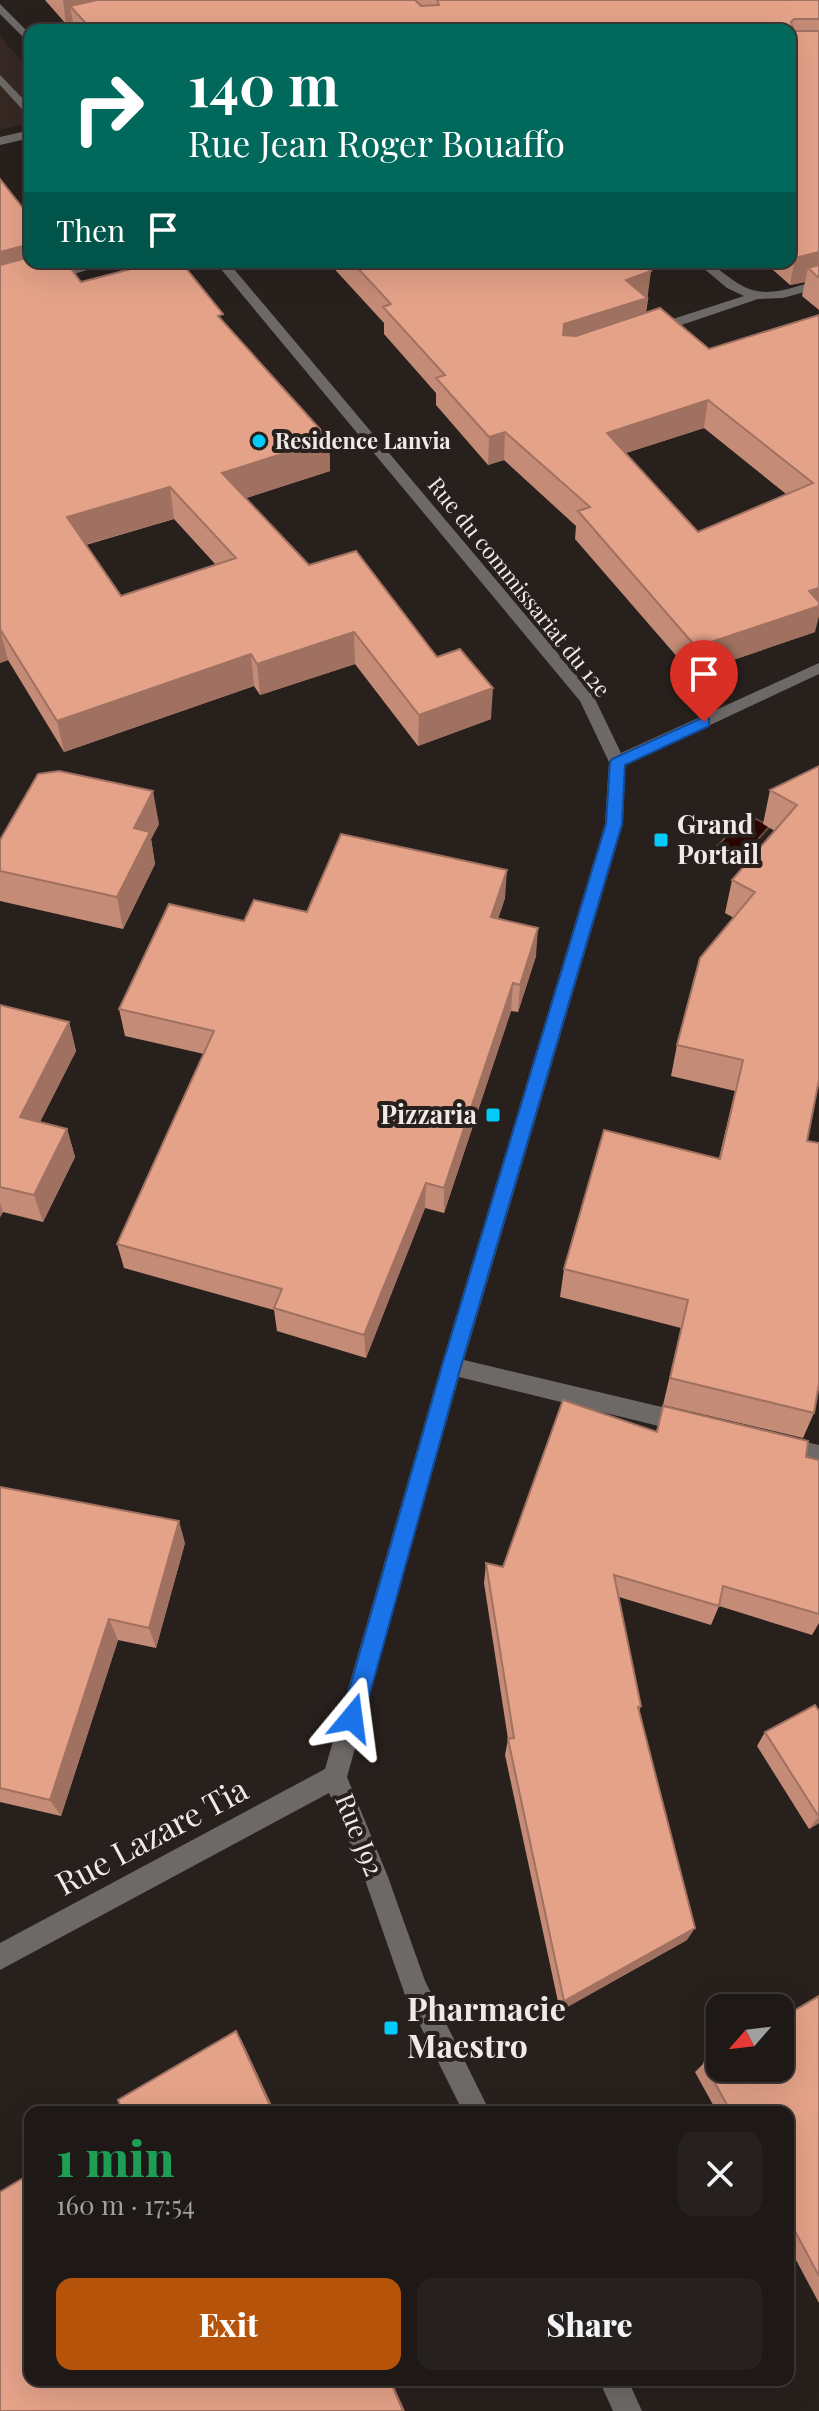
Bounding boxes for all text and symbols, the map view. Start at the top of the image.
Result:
text: 140 m [188,46,339,121]
icon: right [56,56,160,160]
text: Rue Jean Roger Bouaffo [188,118,565,166]
icon: arrive [141,208,185,252]
text: Then [56,210,125,250]
place label: Residence Lanvia [275,425,451,455]
marker: Residence Lanvia [250,432,268,450]
street label: Rue du commissariat du 12e [422,470,618,702]
pin [670,640,738,722]
icon: arrive [682,652,726,696]
place label: Grand Portail [677,806,759,871]
marker: Grand Portail [652,831,670,849]
place label: Pizzaria [380,1096,478,1131]
marker: Pizzaria [484,1106,502,1124]
position arrow [310,1676,394,1760]
street label: Rue Lazare Tia [47,1766,254,1903]
street label: Rue J92 [328,1788,393,1881]
place label: Pharmacie Maestro [407,1986,566,2066]
north arrow [706,1994,794,2082]
map controls [706,1994,794,2082]
marker: Pharmacie Maestro [382,2019,400,2037]
text: 1 min [56,2125,174,2189]
button: close [678,2132,762,2216]
text: 160 m · 17:54 [56,2187,195,2222]
button: Exit [56,2278,401,2370]
button: Share [417,2278,762,2370]

